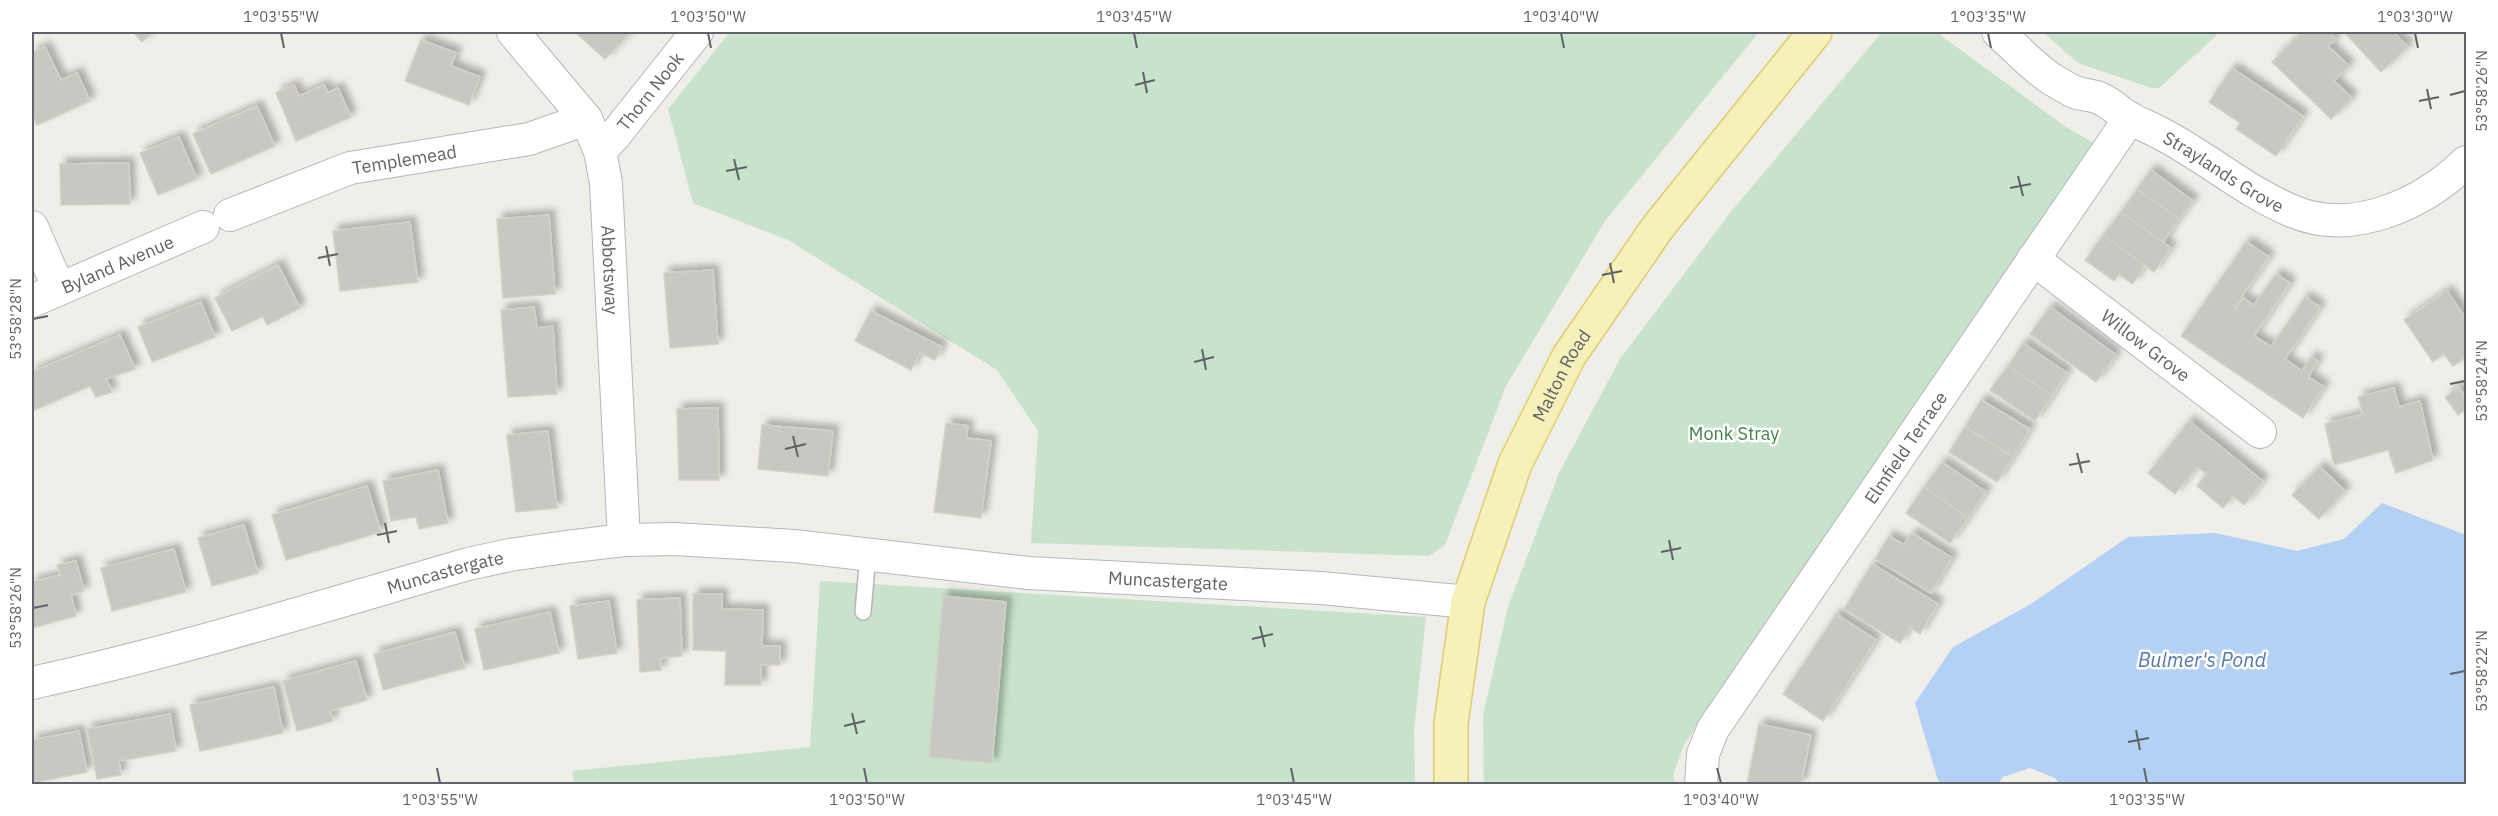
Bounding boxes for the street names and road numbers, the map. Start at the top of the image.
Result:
street label: Thorn Nook [612,47,689,135]
street label: Straylands Grove [2159,125,2288,217]
street label: Templemead [350,139,458,179]
street label: Abbotsway [597,224,624,315]
street label: Byland Avenue [58,230,177,298]
street label: Willow Grove [2097,304,2195,386]
street label: Malton Road [1527,325,1595,425]
street label: Elmfield Terrace [1859,386,1952,508]
street label: Muncastergate [384,545,506,599]
street label: Muncastergate [1108,566,1229,595]

